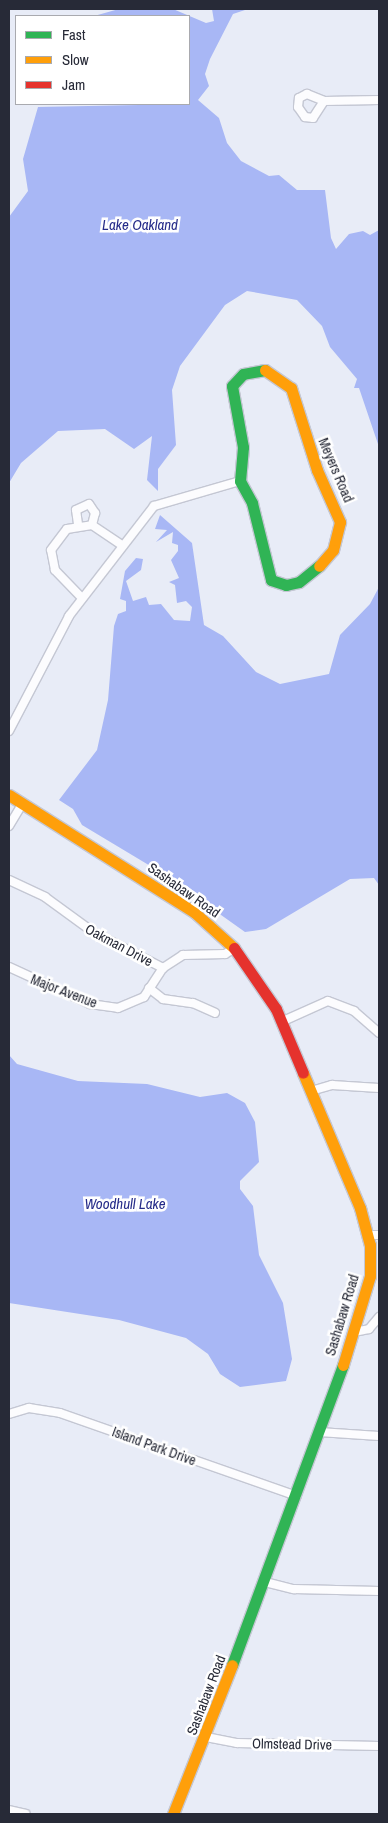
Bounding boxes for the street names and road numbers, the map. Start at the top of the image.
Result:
street label: Meyers Road [315,435,357,505]
street label: Sashabaw Road [145,859,223,921]
street label: Oakman Drive [82,920,156,970]
street label: Major Avenue [28,971,100,1011]
street label: Sashabaw Road [322,1272,362,1358]
street label: Island Park Drive [110,1423,198,1469]
street label: Sashabaw Road [183,1653,229,1737]
street label: Olmstead Drive [252,1735,332,1753]

